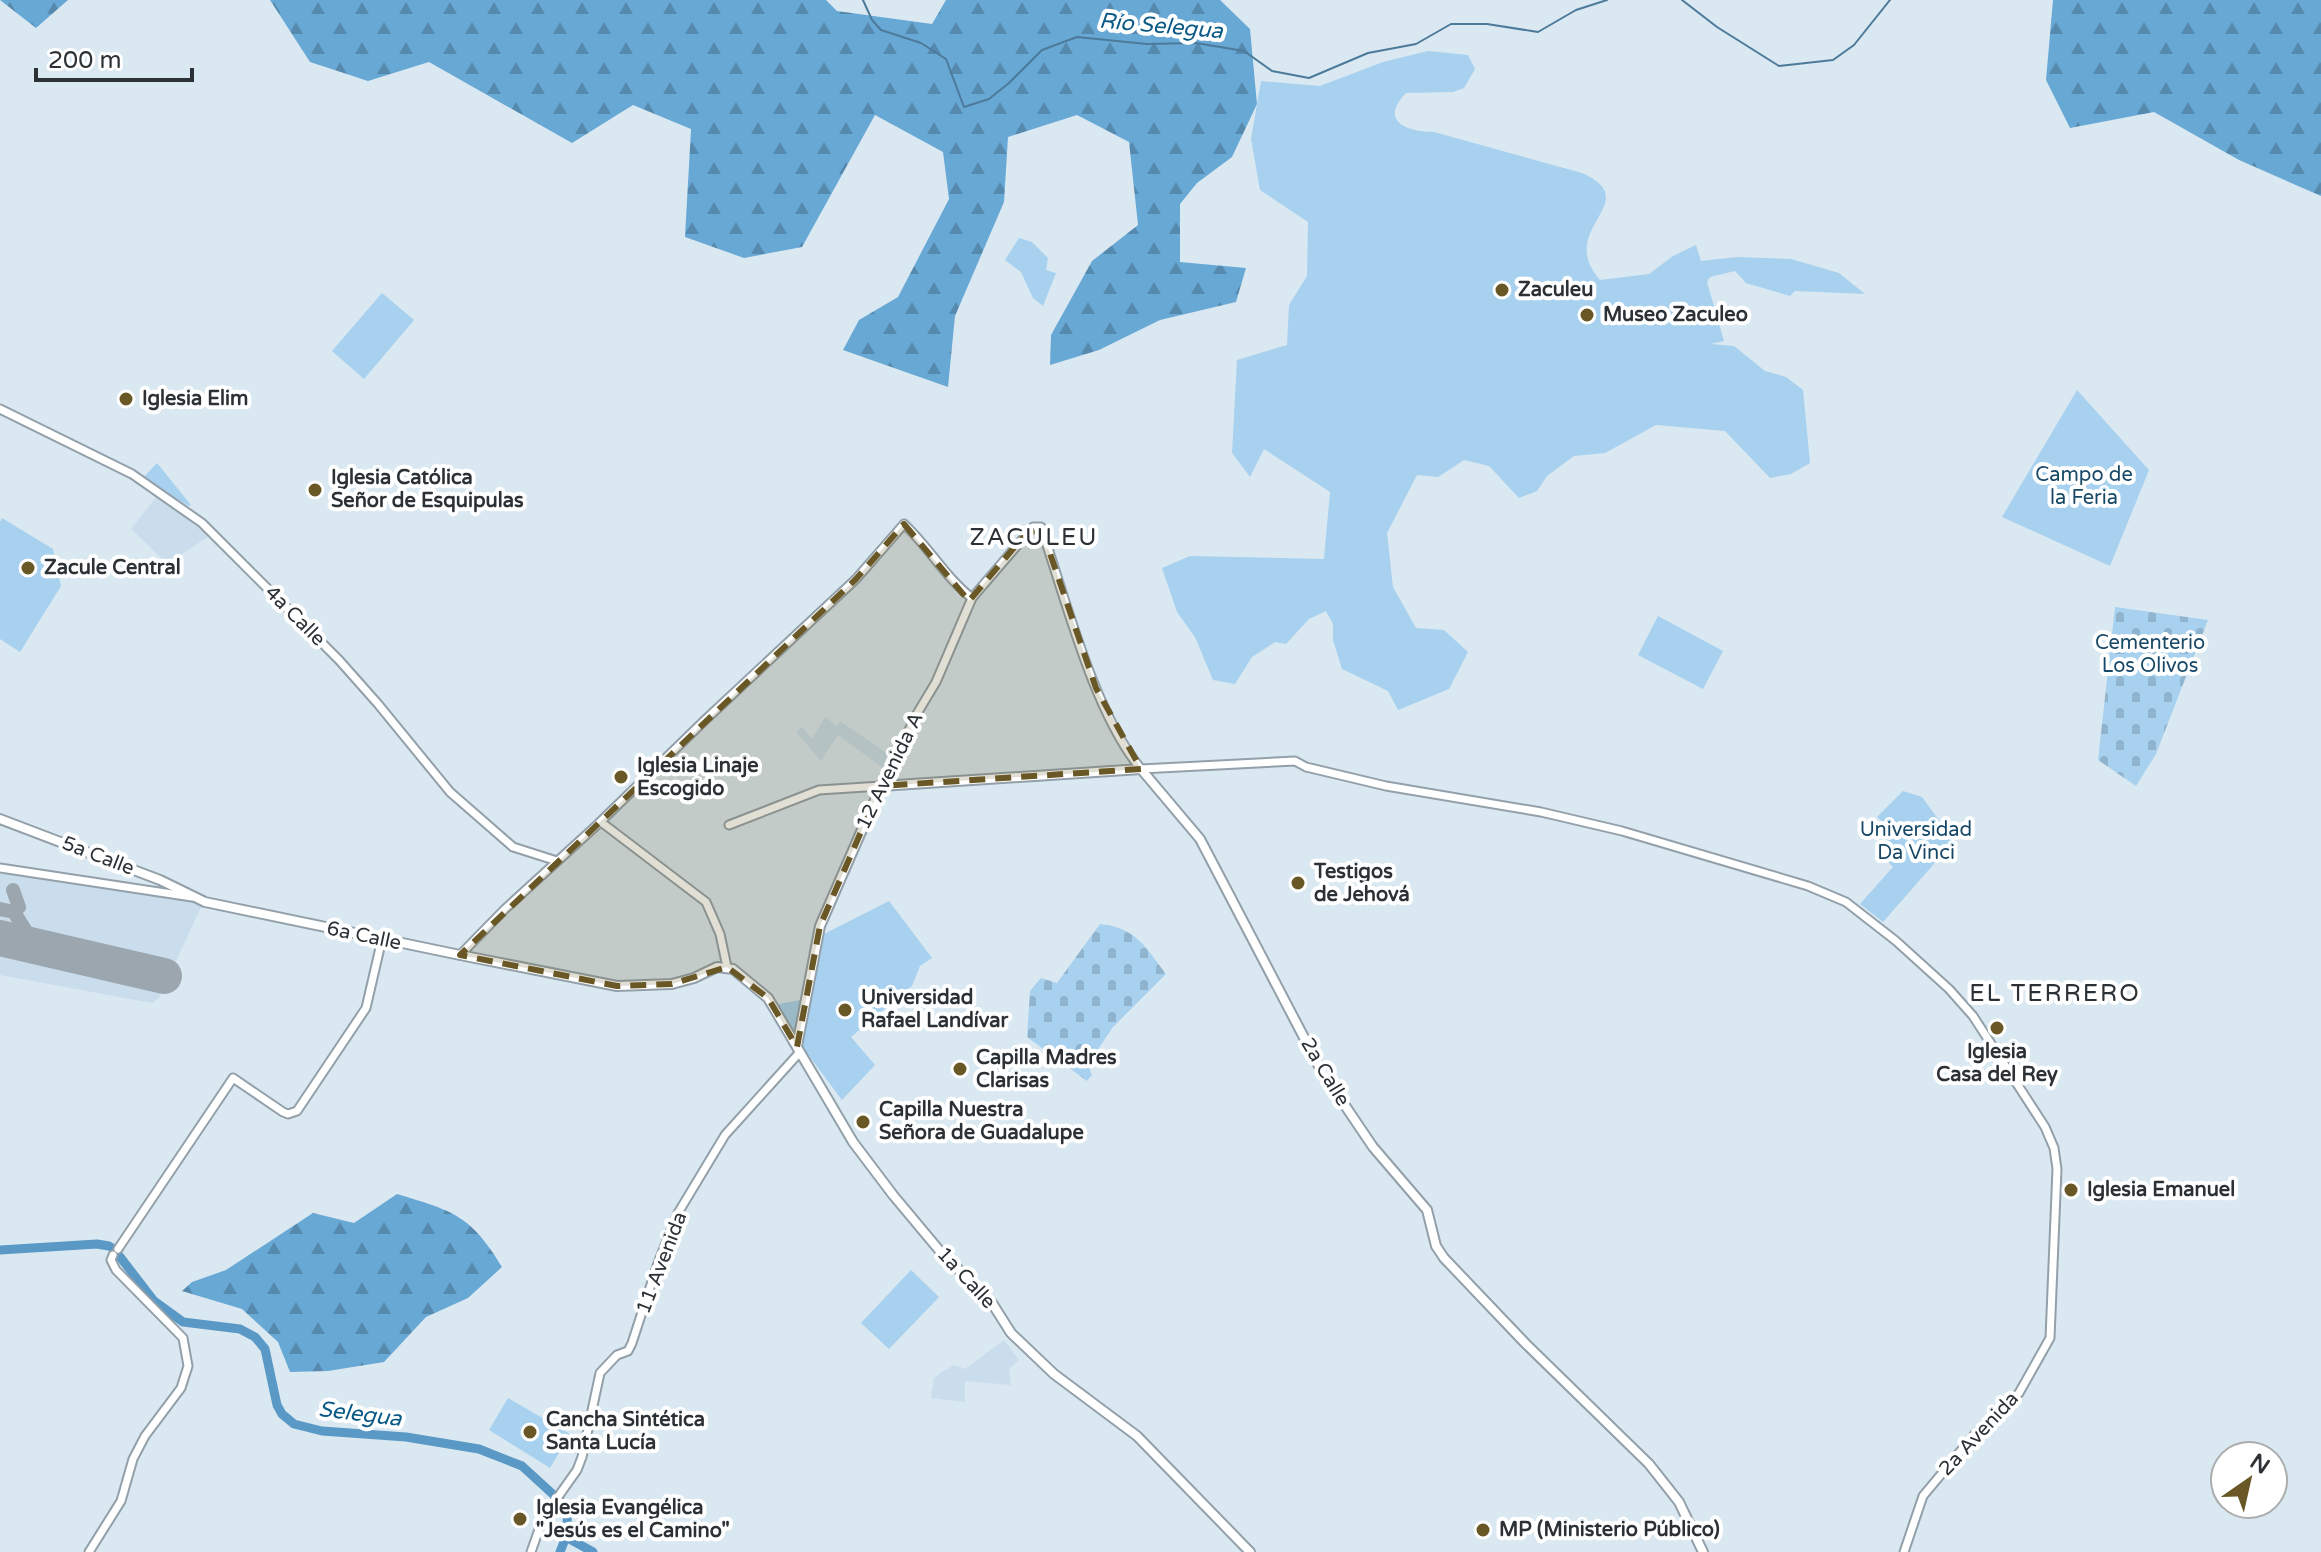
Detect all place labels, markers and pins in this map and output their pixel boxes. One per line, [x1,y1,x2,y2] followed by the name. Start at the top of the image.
[1518,278,1593,302] place label: Zaculeu
[1493,281,1511,299] marker: Zaculeu
[1603,303,1748,327] place label: Museo Zaculeo
[1578,306,1596,324] marker: Museo Zaculeo
[142,387,248,411] place label: Iglesia Elim
[117,390,135,408] marker: Iglesia Elim
[331,466,524,513] place label: Iglesia Católica Señor de Esquipulas
[306,481,324,499] marker: Iglesia Católica Señor de Esquipulas
[44,556,181,580] place label: Zacule Central
[19,559,37,577] marker: Zacule Central
[637,754,759,801] place label: Iglesia Linaje Escogido
[612,768,630,786] marker: Iglesia Linaje Escogido
[1313,860,1410,907] place label: Testigos de Jehová
[1289,874,1307,892] marker: Testigos de Jehová
[861,986,1009,1033] place label: Universidad Rafael Landívar
[836,1001,854,1019] marker: Universidad Rafael Landívar
[1988,1019,2006,1037] marker: Iglesia Casa del Rey
[1936,1040,2058,1087] place label: Iglesia Casa del Rey
[976,1046,1117,1093] place label: Capilla Madres Clarisas
[951,1060,969,1078] marker: Capilla Madres Clarisas
[879,1098,1084,1145] place label: Capilla Nuestra Señora de Guadalupe
[854,1113,872,1131] marker: Capilla Nuestra Señora de Guadalupe
[2087,1178,2235,1202] place label: Iglesia Emanuel
[2062,1181,2080,1199] marker: Iglesia Emanuel
[546,1408,705,1455] place label: Cancha Sintética Santa Lucía
[521,1423,539,1441] marker: Cancha Sintética Santa Lucía
[536,1496,730,1543] place label: Iglesia Evangélica "Jesús es el Camino"
[511,1510,529,1528] marker: Iglesia Evangélica "Jesús es el Camino"
[1499,1518,1720,1542] place label: MP (Ministerio Público)
[1474,1521,1492,1539] marker: MP (Ministerio Público)

